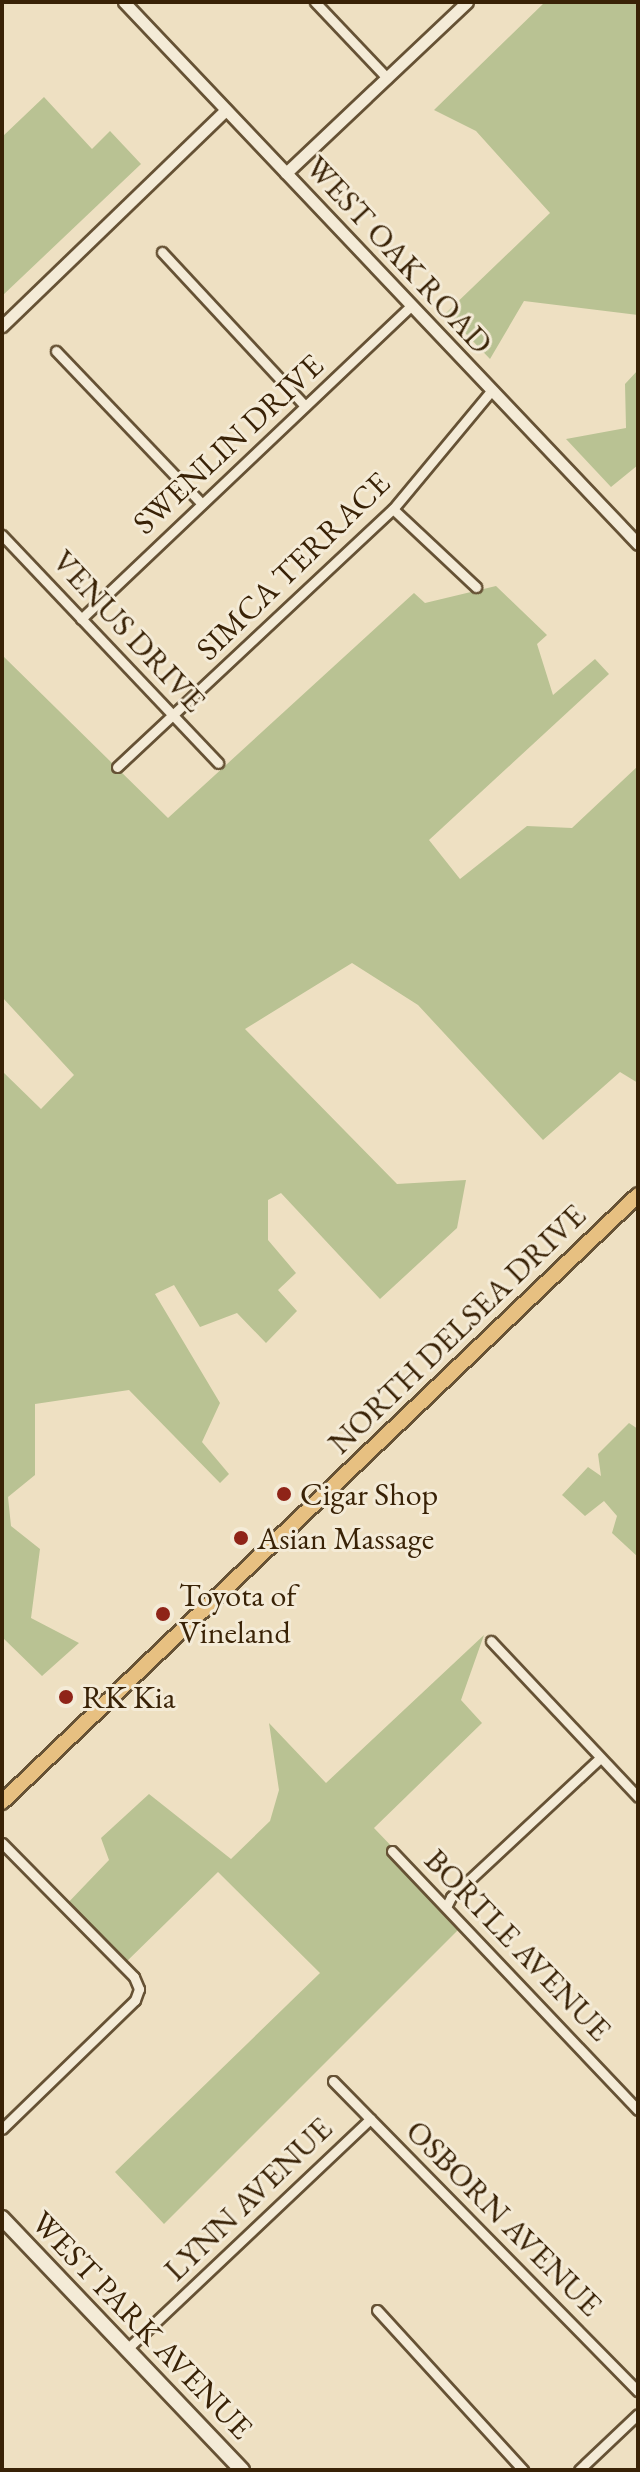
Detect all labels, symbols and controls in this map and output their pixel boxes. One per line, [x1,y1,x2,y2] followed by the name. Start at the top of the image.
[298,148,500,362] street label: WEST OAK ROAD
[125,346,331,542] street label: SWENLIN DRIVE
[188,464,398,668] street label: SIMCA TERRACE
[44,542,214,720] street label: VENUS DRIVE
[320,1196,594,1462] street label: NORTH DELSEA DRIVE
[300,1475,438,1513] place label: Cigar Shop
[275,1485,293,1503] marker: Cigar Shop
[257,1519,434,1557] place label: Asian Massage
[232,1529,250,1547] marker: Asian Massage
[179,1577,296,1652] place label: Toyota of Vineland
[154,1605,172,1623] marker: Toyota of Vineland
[82,1678,175,1716] place label: RK Kia
[57,1688,75,1706] marker: RK Kia
[417,1841,619,2049] street label: BORTLE AVENUE
[156,2109,340,2289] street label: LYNN AVENUE
[398,2112,610,2324] street label: OSBORN AVENUE
[23,2203,261,2447] street label: WEST PARK AVENUE

